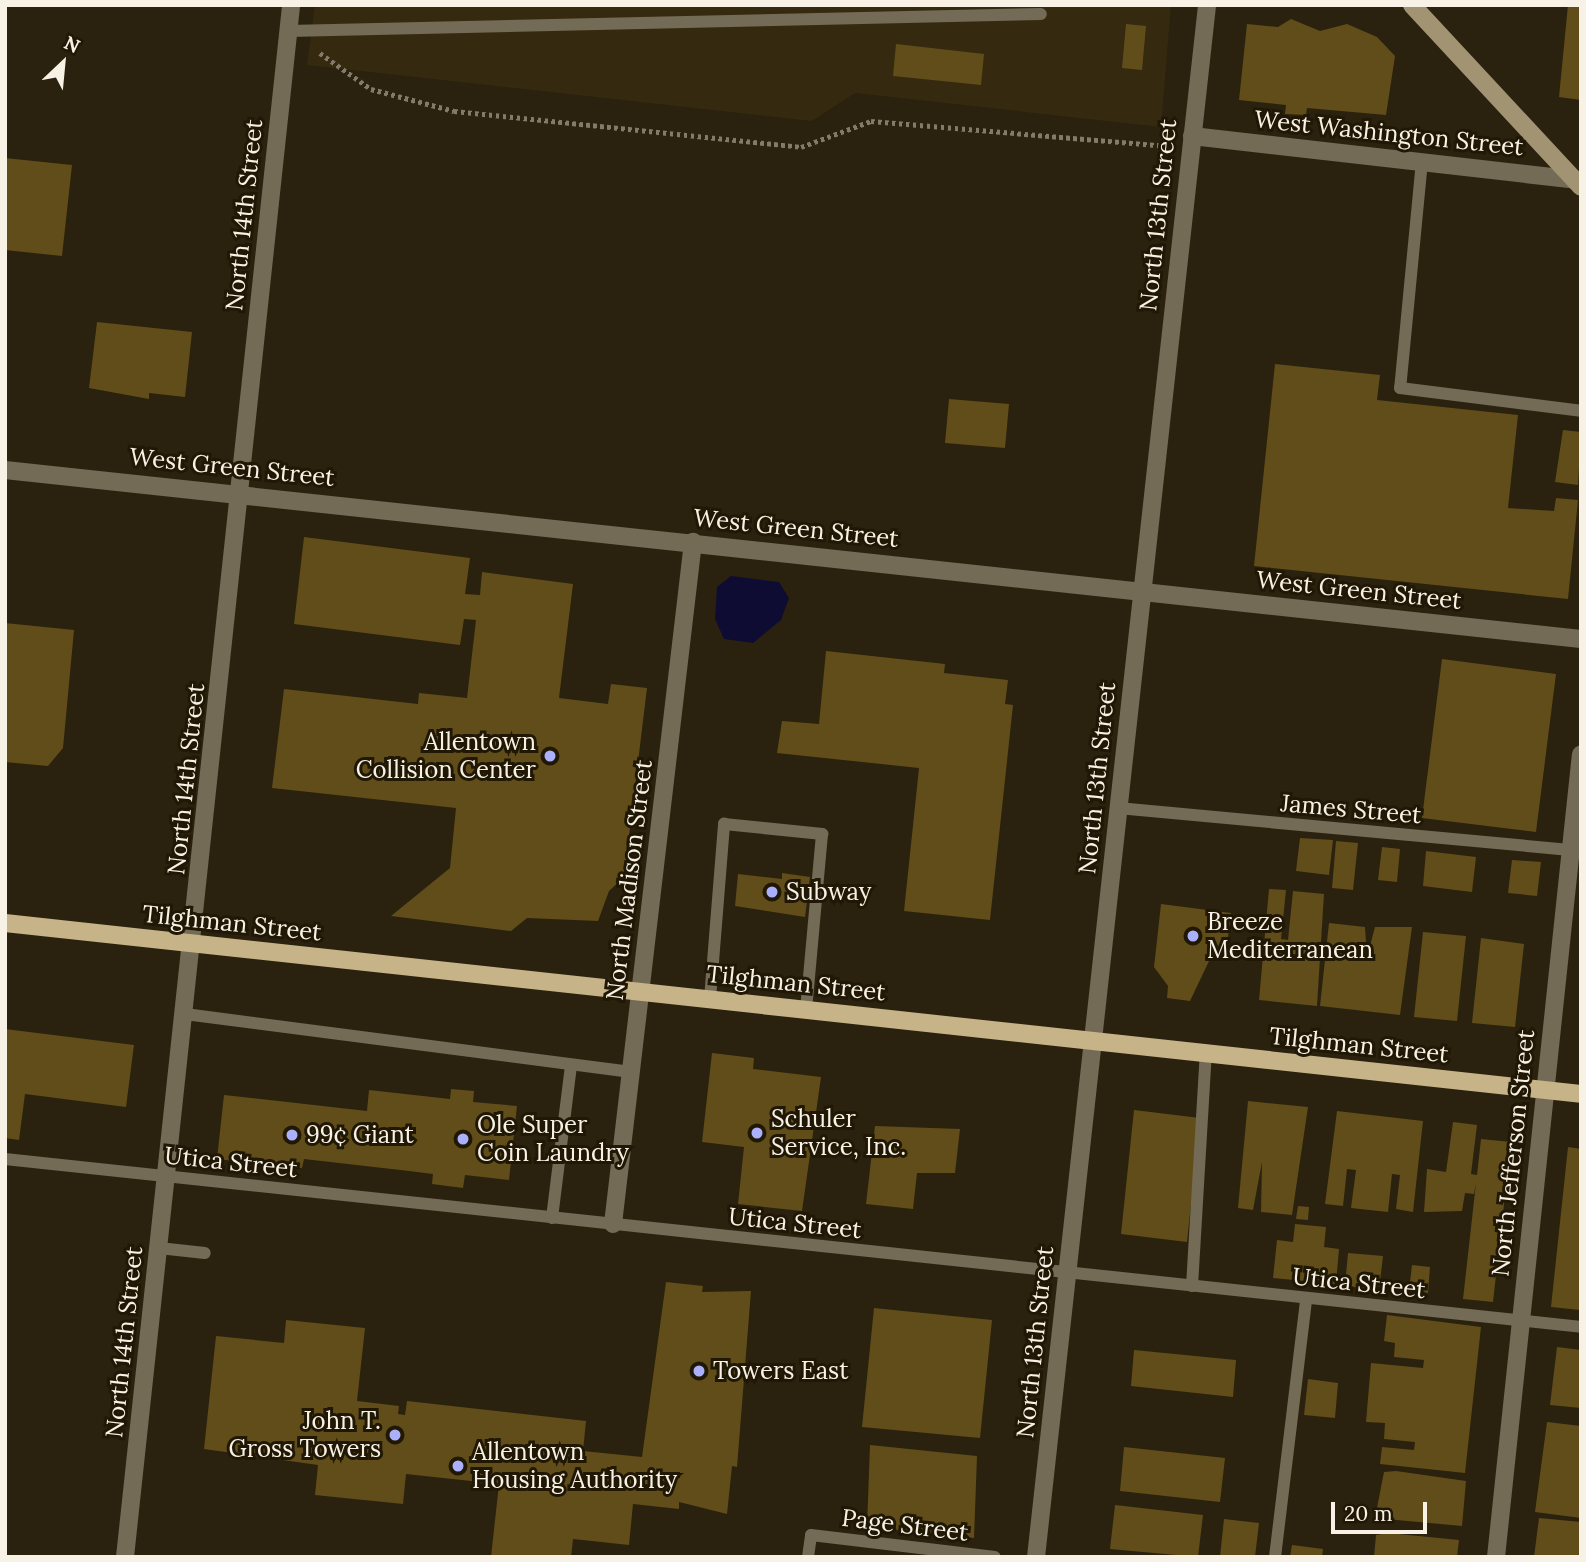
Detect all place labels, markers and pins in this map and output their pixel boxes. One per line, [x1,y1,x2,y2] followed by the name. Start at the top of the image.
[356,728,536,784] place label: Allentown Collision Center
[542,748,558,764] marker: Allentown Collision Center
[786,878,871,906] place label: Subway
[764,884,780,900] marker: Subway
[1207,908,1373,964] place label: Breeze Mediterranean
[1185,928,1201,944] marker: Breeze Mediterranean
[771,1105,906,1161] place label: Schuler Service, Inc.
[477,1111,629,1167] place label: Ole Super Coin Laundry
[306,1121,414,1149] place label: 99¢ Giant
[749,1125,765,1141] marker: Schuler Service, Inc.
[284,1127,300,1143] marker: 99¢ Giant
[455,1131,471,1147] marker: Ole Super Coin Laundry
[713,1357,848,1385] place label: Towers East
[691,1363,707,1379] marker: Towers East
[229,1407,381,1463] place label: John T. Gross Towers
[387,1427,403,1443] marker: John T. Gross Towers
[472,1438,677,1494] place label: Allentown Housing Authority
[450,1458,466,1474] marker: Allentown Housing Authority

